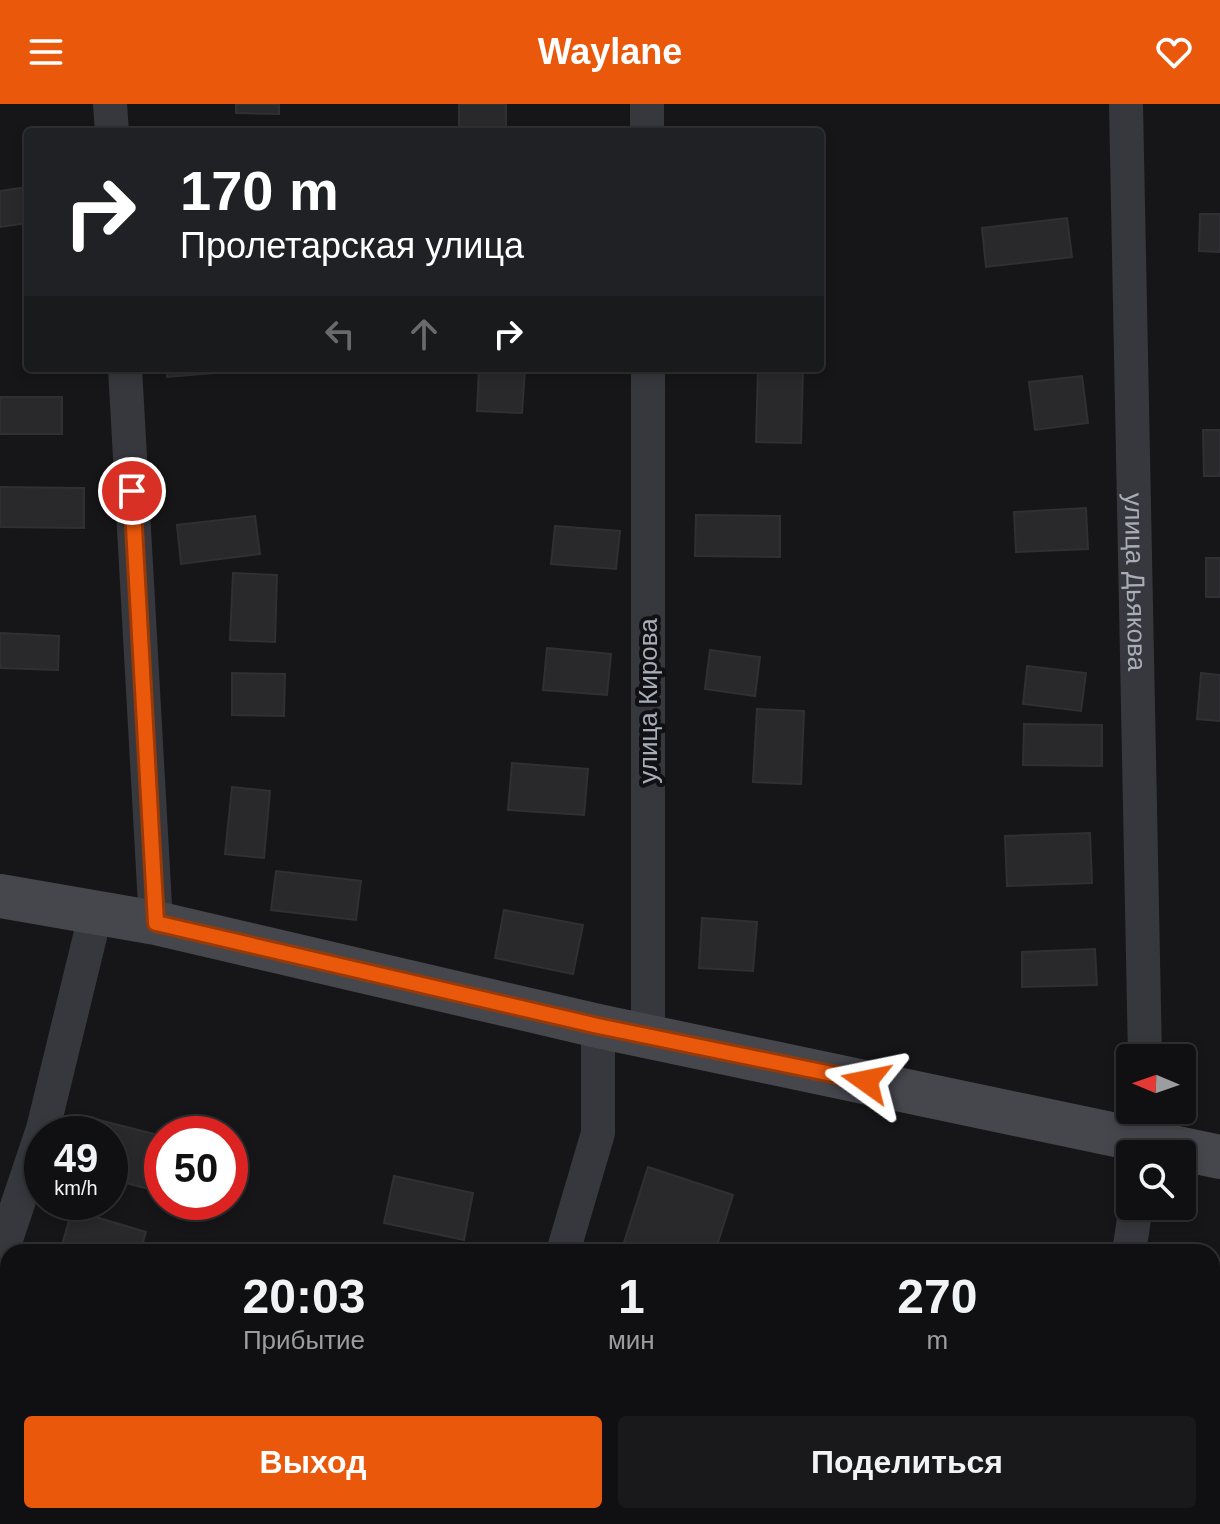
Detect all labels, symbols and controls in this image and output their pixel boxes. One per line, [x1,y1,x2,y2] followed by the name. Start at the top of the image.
[24,30,68,74] icon: menu
[1152,30,1196,74] icon: heart
[538,31,682,72] text: Waylane
[180,159,339,222] text: 170 m
[48,160,152,264] icon: right
[180,225,524,266] text: Пролетарская улица
[318,312,362,356] icon: left
[402,312,446,356] icon: ahead
[486,312,530,356] icon: right
[98,457,166,525] pin
[110,469,154,513] icon: arrive
[1119,493,1152,672] street label: улица Дьякова
[633,618,663,784] street label: улица Кирова
[824,1039,908,1123] position arrow
[1116,1044,1196,1124] north arrow
[1116,1044,1196,1220] map controls
[144,1116,248,1220] speed limit sign: 50
[54,1136,98,1180] text: 49
[1116,1140,1196,1220] button: search
[54,1177,98,1199] text: km/h
[243,1270,365,1323] text: 20:03
[618,1270,645,1323] text: 1
[897,1270,977,1323] text: 270
[243,1325,365,1355] text: Прибытие
[608,1325,655,1355] text: мин
[927,1325,948,1355] text: m
[24,1416,602,1508] button: Выход
[618,1416,1196,1508] button: Поделиться

